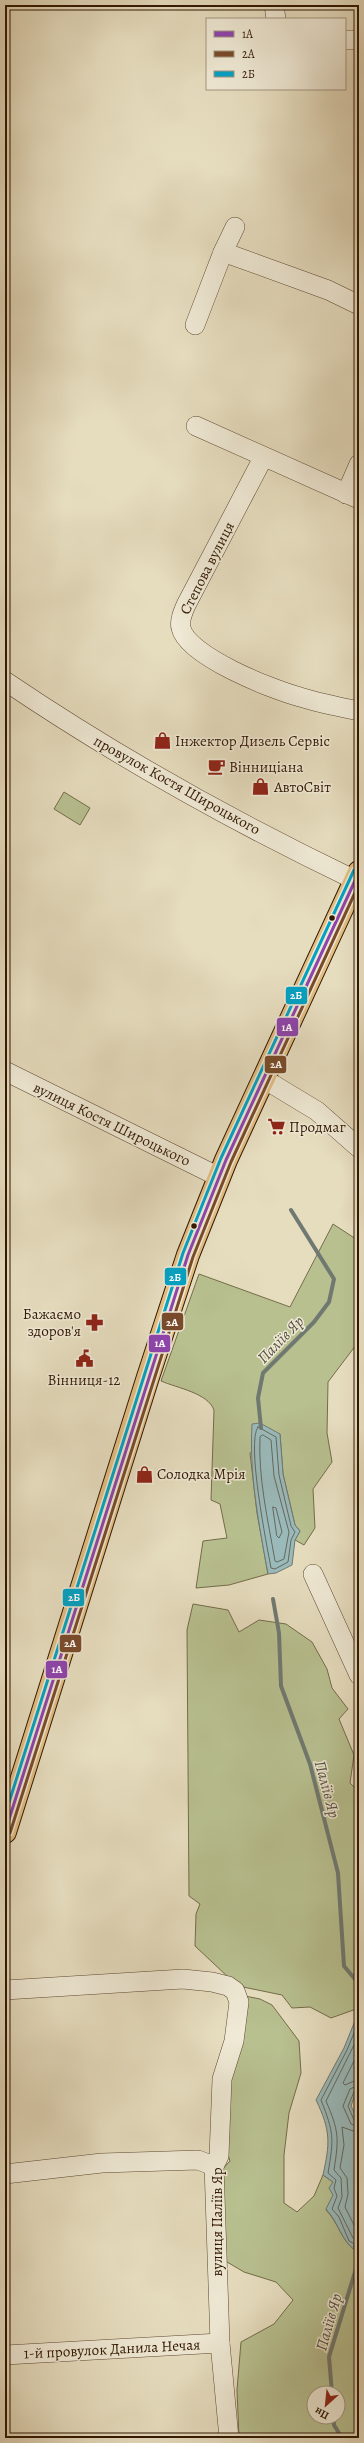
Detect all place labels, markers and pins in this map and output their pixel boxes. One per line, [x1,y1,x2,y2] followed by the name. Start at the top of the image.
[152,731,172,751] shop icon: Інжектор Дизель Сервіс
[175,731,330,751] place label: Інжектор Дизель Сервіс
[206,757,226,777] cafe icon: Вінниціана
[229,757,304,777] place label: Вінниціана
[251,777,271,797] shop icon: АвтоСвіт
[273,777,331,797] place label: АвтоСвіт
[327,913,337,923] unlabelled marker
[266,1117,286,1137] supermarket icon: Продмаг
[289,1117,346,1137] place label: Продмаг
[189,1221,199,1231] unlabelled marker
[23,1304,81,1341] place label: Бажаємо здоров'я
[84,1313,104,1333] pharmacy icon: Бажаємо здоров'я
[74,1349,94,1369] public building icon: Вінниця-12
[48,1370,120,1390] place label: Вінниця-12
[134,1464,154,1484] shop icon: Солодка Мрія
[157,1464,246,1484] place label: Солодка Мрія

